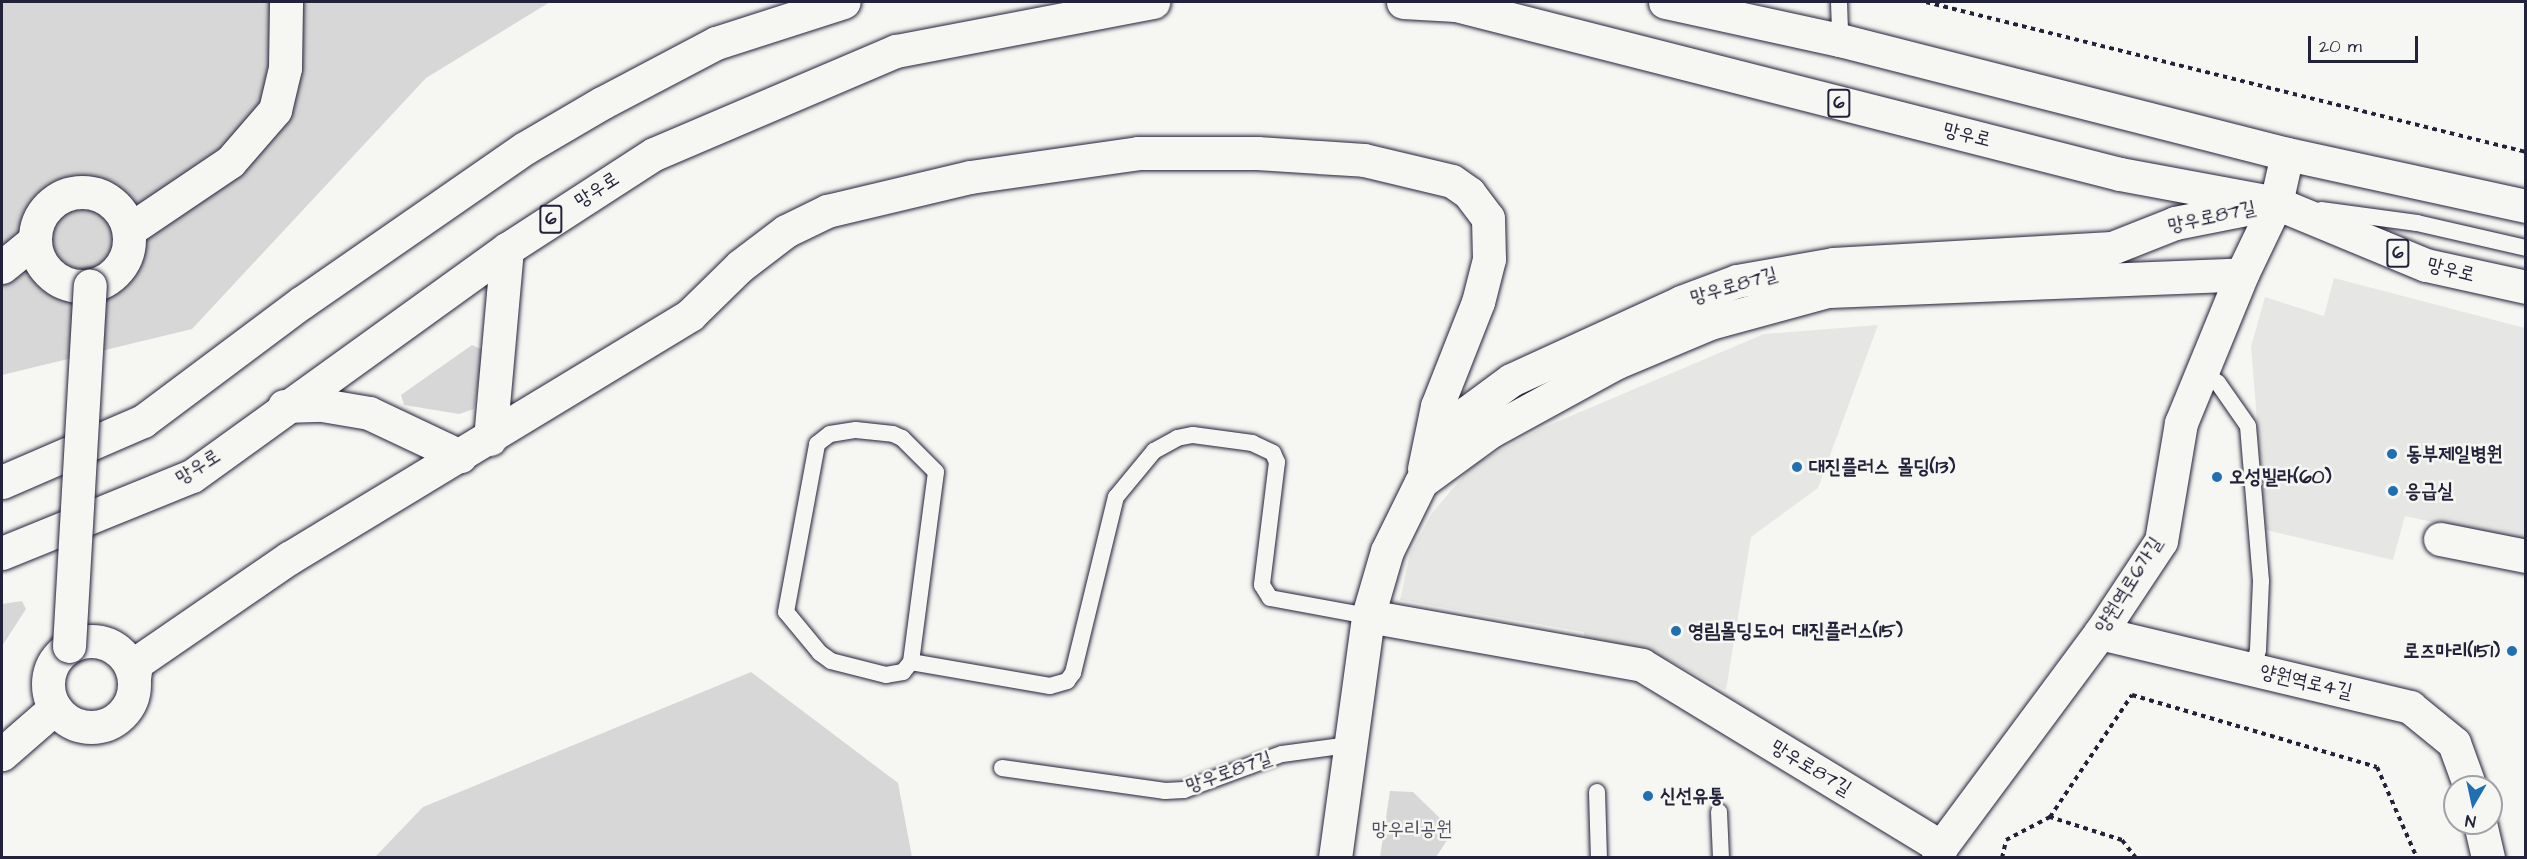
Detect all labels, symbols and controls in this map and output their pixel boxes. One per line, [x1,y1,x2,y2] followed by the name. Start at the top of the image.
[2311,24,2420,62] scale bar
[2319,34,2362,59] text: 20 m
[1827,88,1851,118] road number: 6
[1941,118,1993,152] street label: 망우로
[570,167,624,213] street label: 망우로
[2166,196,2258,238] street label: 망우로87길
[539,204,563,234] road number: 6
[2386,238,2410,268] road number: 6
[2425,253,2477,287] street label: 망우로
[1688,262,1780,310] street label: 망우로87길
[2406,442,2503,466] place label: 동부제일병원
[171,444,225,490] street label: 망우로
[2383,445,2401,463] marker: 동부제일병원
[1809,455,1955,479] place label: 대진플러스 몰딩(13)
[1790,460,1804,474] marker: 대진플러스 몰딩(13)
[2229,465,2332,489] place label: 오성빌라(60)
[2210,470,2224,484] marker: 오성빌라(60)
[2405,479,2453,503] place label: 응급실
[2386,484,2400,498] marker: 응급실
[2090,532,2168,638] street label: 양원역로6가길
[1688,619,1903,643] place label: 영림몰딩도어 대진플러스(15)
[1669,624,1683,638] marker: 영림몰딩도어 대진플러스(15)
[2403,639,2500,663] place label: 로즈마리(151)
[2505,644,2519,658] marker: 로즈마리(151)
[2257,660,2355,704] street label: 양원역로4길
[1766,735,1856,801] street label: 망우로87길
[1183,746,1275,798] street label: 망우로87길
[2443,775,2503,835] north arrow
[1660,784,1724,808] place label: 신선유통
[1641,789,1655,803] marker: 신선유통
[2464,809,2477,832] text: N
[1372,817,1452,841] park label: 망우리공원

